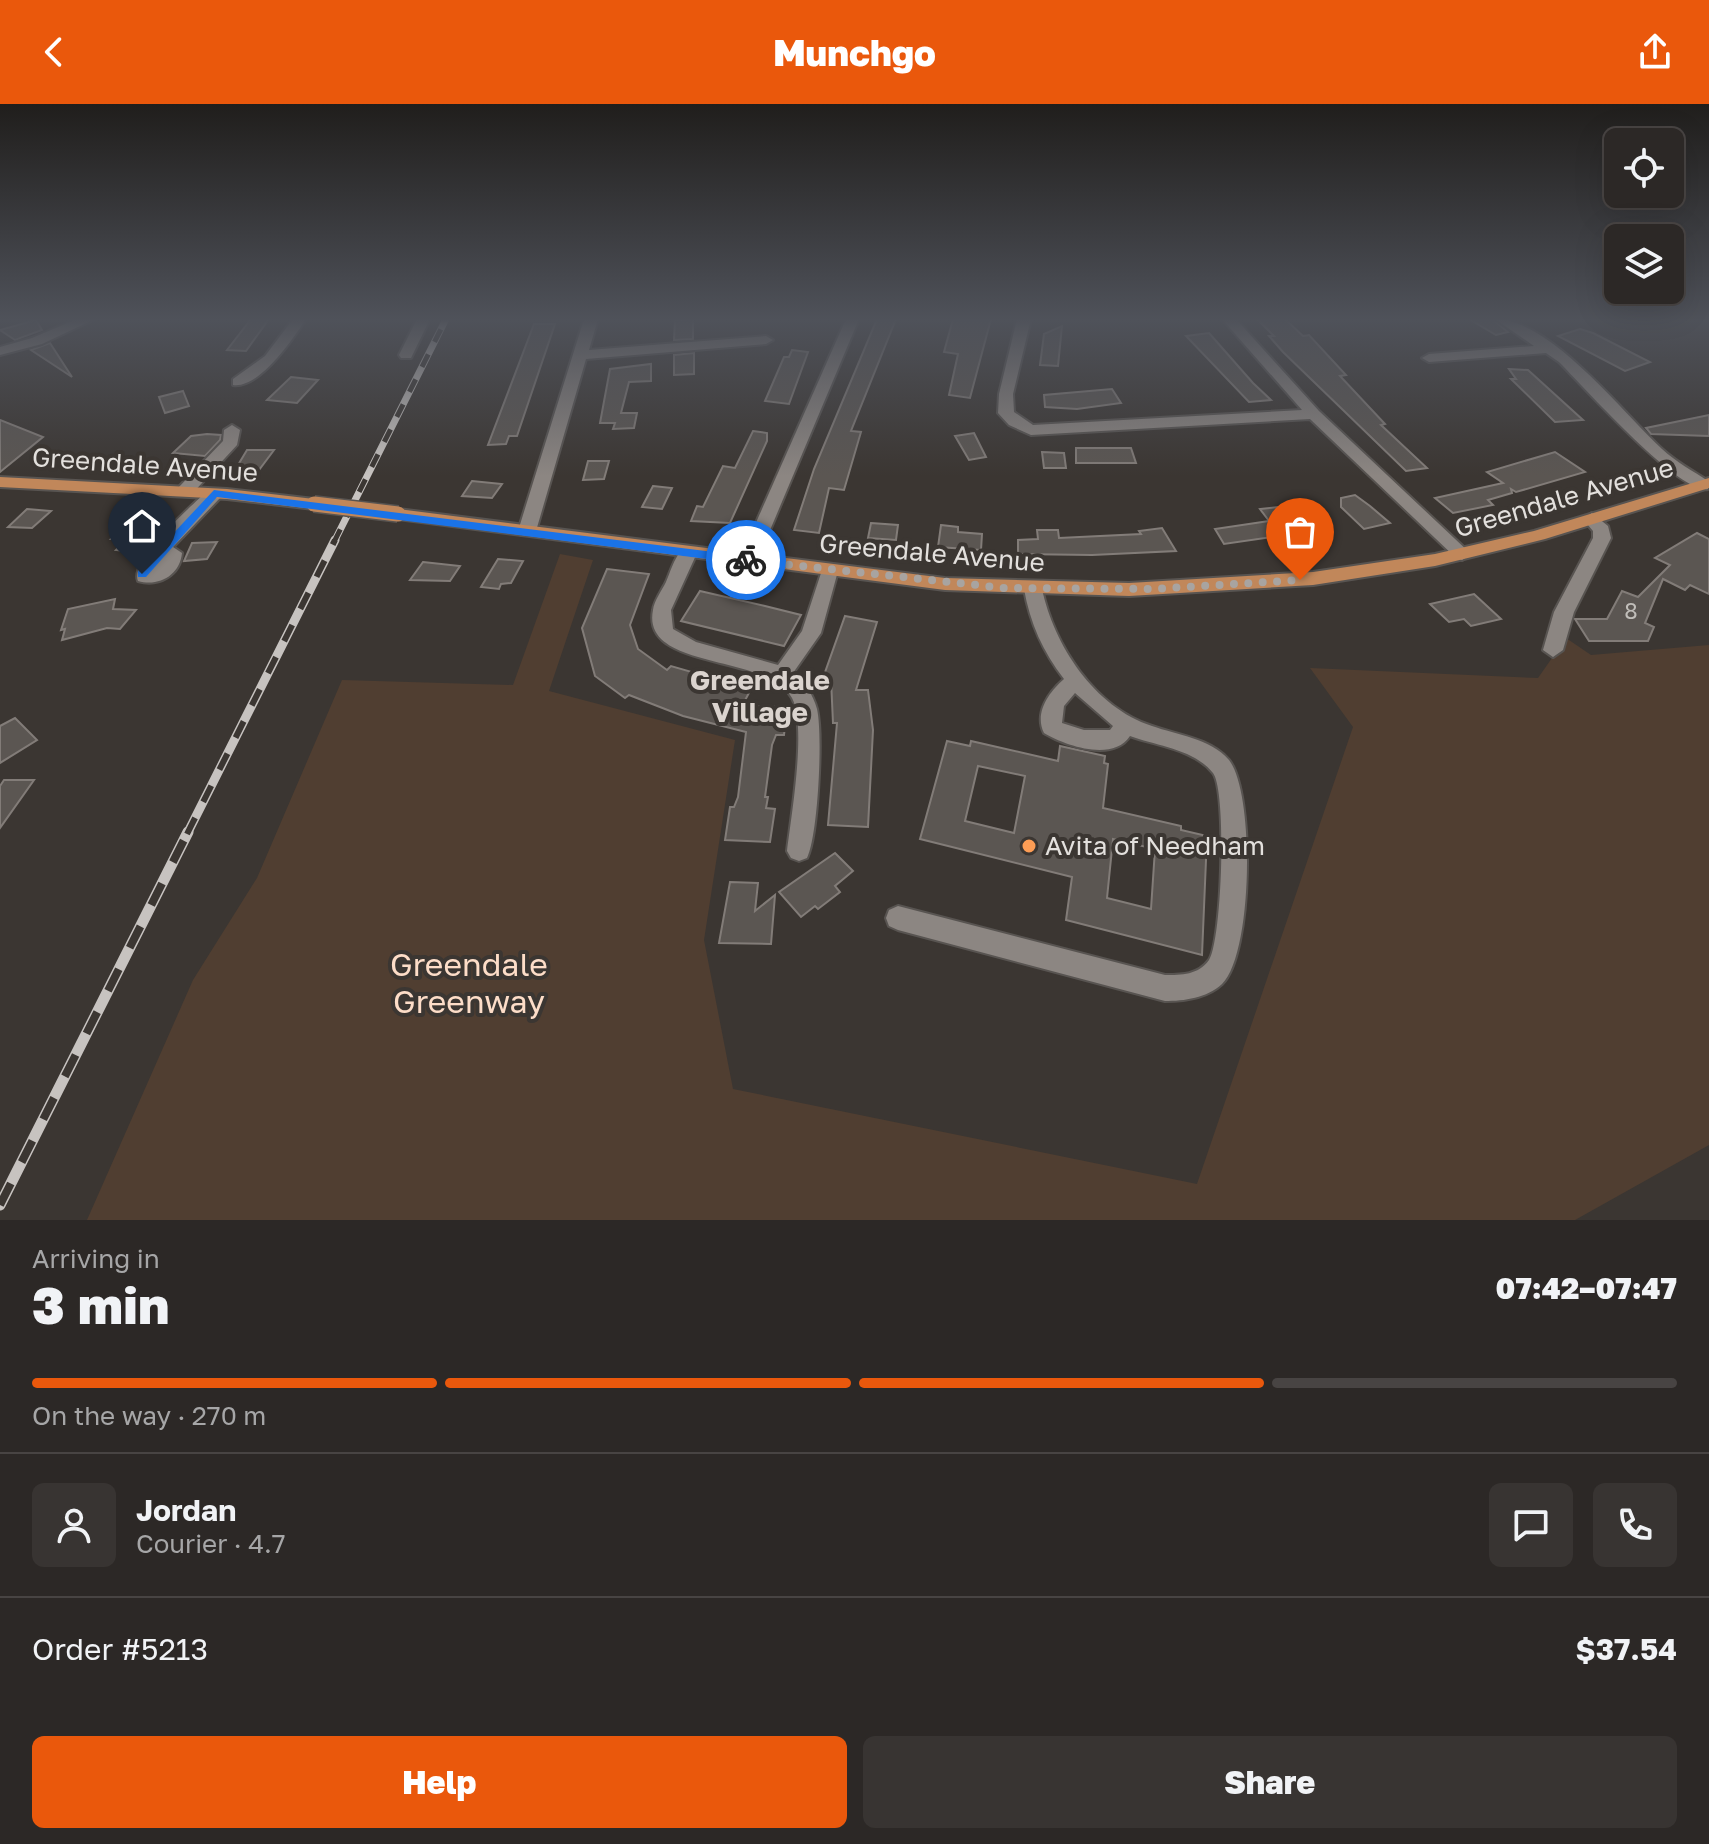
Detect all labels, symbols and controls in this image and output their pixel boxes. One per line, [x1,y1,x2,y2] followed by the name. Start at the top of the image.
[32,30,76,74] icon: back
[1633,30,1677,74] icon: share
[773,31,936,74] text: Munchgo
[1604,128,1684,304] map controls
[1604,128,1684,208] button: locate
[1604,224,1684,304] button: layers
[31,441,259,488] street label: Greendale Avenue
[1451,451,1677,544] street label: Greendale Avenue
[108,492,176,574] pin
[1266,498,1334,580] pin
[120,504,164,548] icon: home
[1278,510,1322,554] icon: bag
[706,520,786,600] courier
[818,527,1046,578] street label: Greendale Avenue
[724,538,768,582] icon: bike
[1624,597,1638,624] house number: 8
[690,663,830,728] district label: Greendale Village
[1045,830,1265,861] place label: Avita of Needham
[1020,837,1038,855] marker: Avita of Needham
[390,945,548,1020] park label: Greendale Greenway
[32,1243,160,1274] text: Arriving in
[1496,1270,1677,1306] text: 07:42–07:47
[32,1273,169,1335] text: 3 min
[32,1400,266,1431] text: On the way · 270 m
[32,1483,116,1567] button: person
[1489,1483,1573,1567] button: chat
[1593,1483,1677,1567] button: phone
[136,1492,236,1528] text: Jordan
[136,1528,286,1559] text: Courier · 4.7
[32,1631,208,1667] text: Order #5213
[1576,1631,1677,1667] text: $37.54
[32,1736,847,1828] button: Help
[863,1736,1677,1828] button: Share

